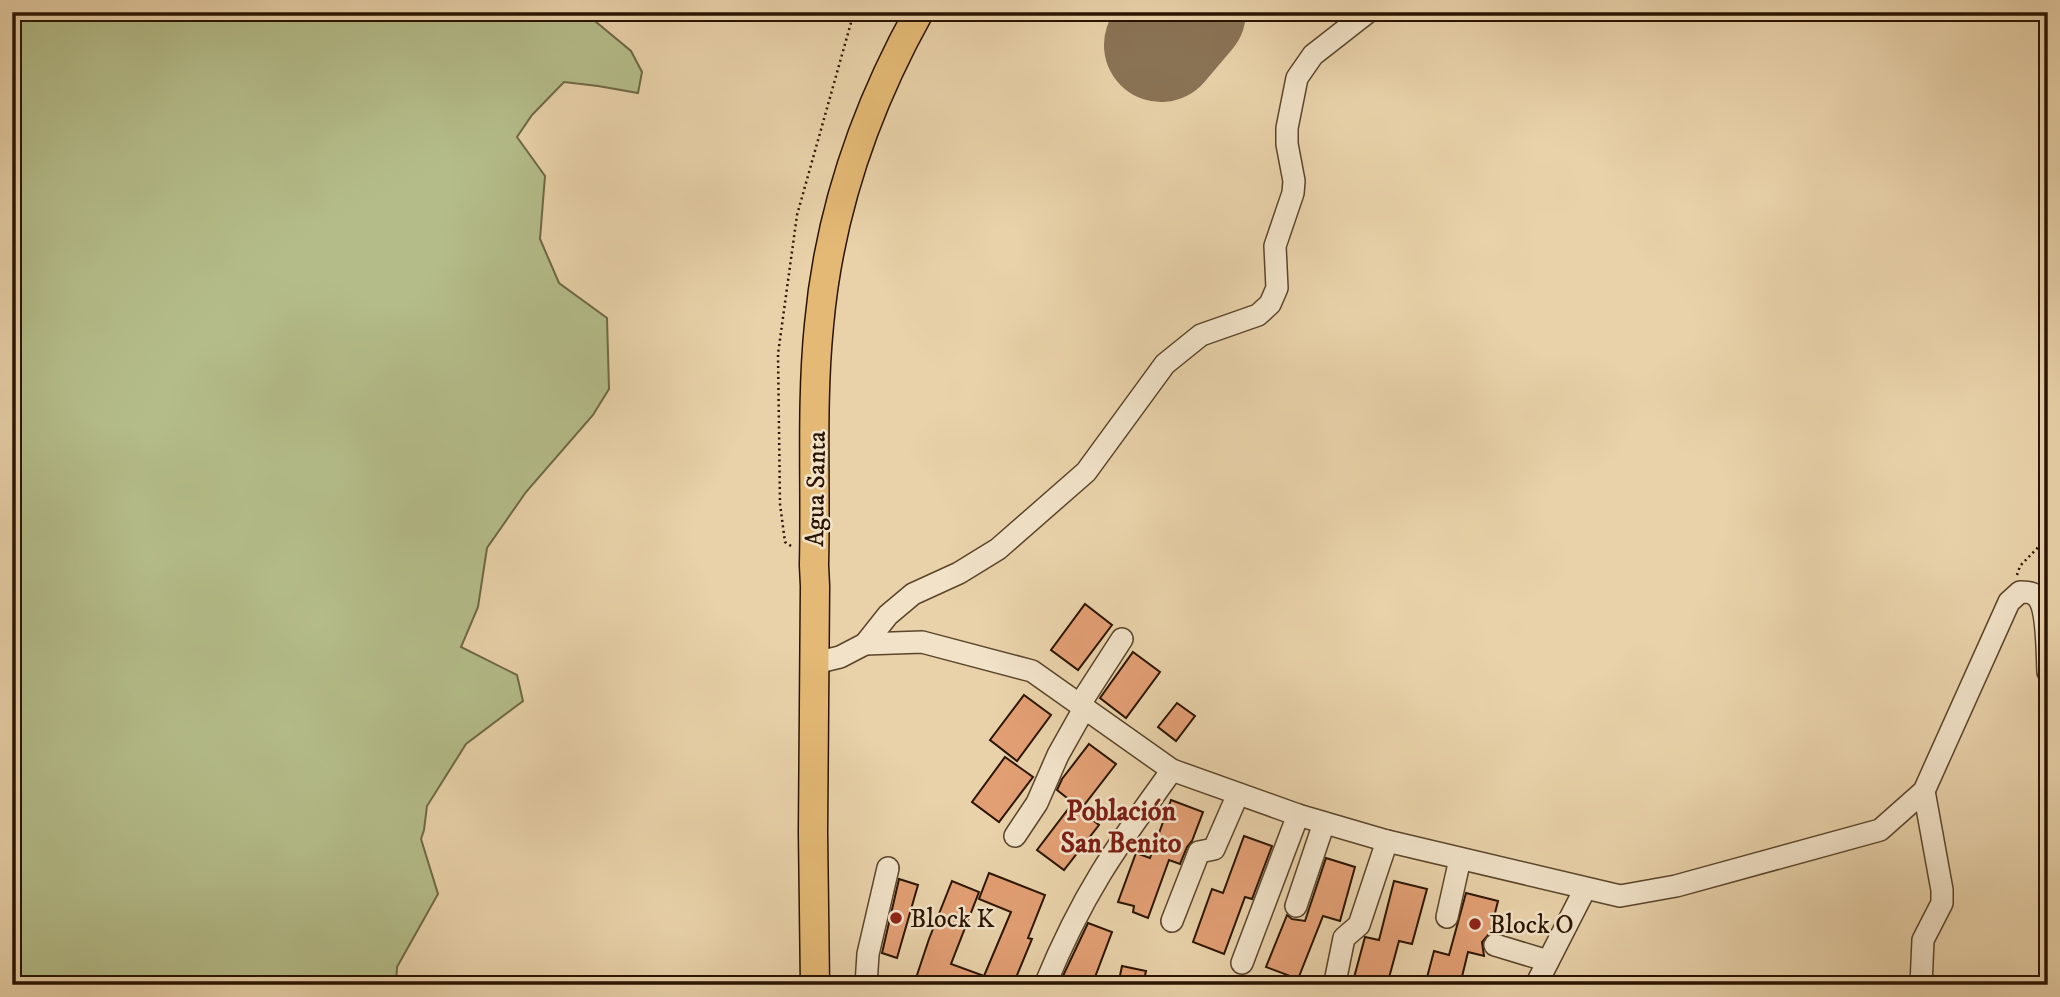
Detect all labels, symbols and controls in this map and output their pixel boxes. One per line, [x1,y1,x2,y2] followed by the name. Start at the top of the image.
[799,431,834,547] street label: Agua Santa
[1061,794,1182,861] district label: Población San Benito
[910,903,995,936] place label: Block K
[1489,909,1574,942] place label: Block O
[888,910,904,926] marker: Block K
[1467,916,1483,932] marker: Block O

